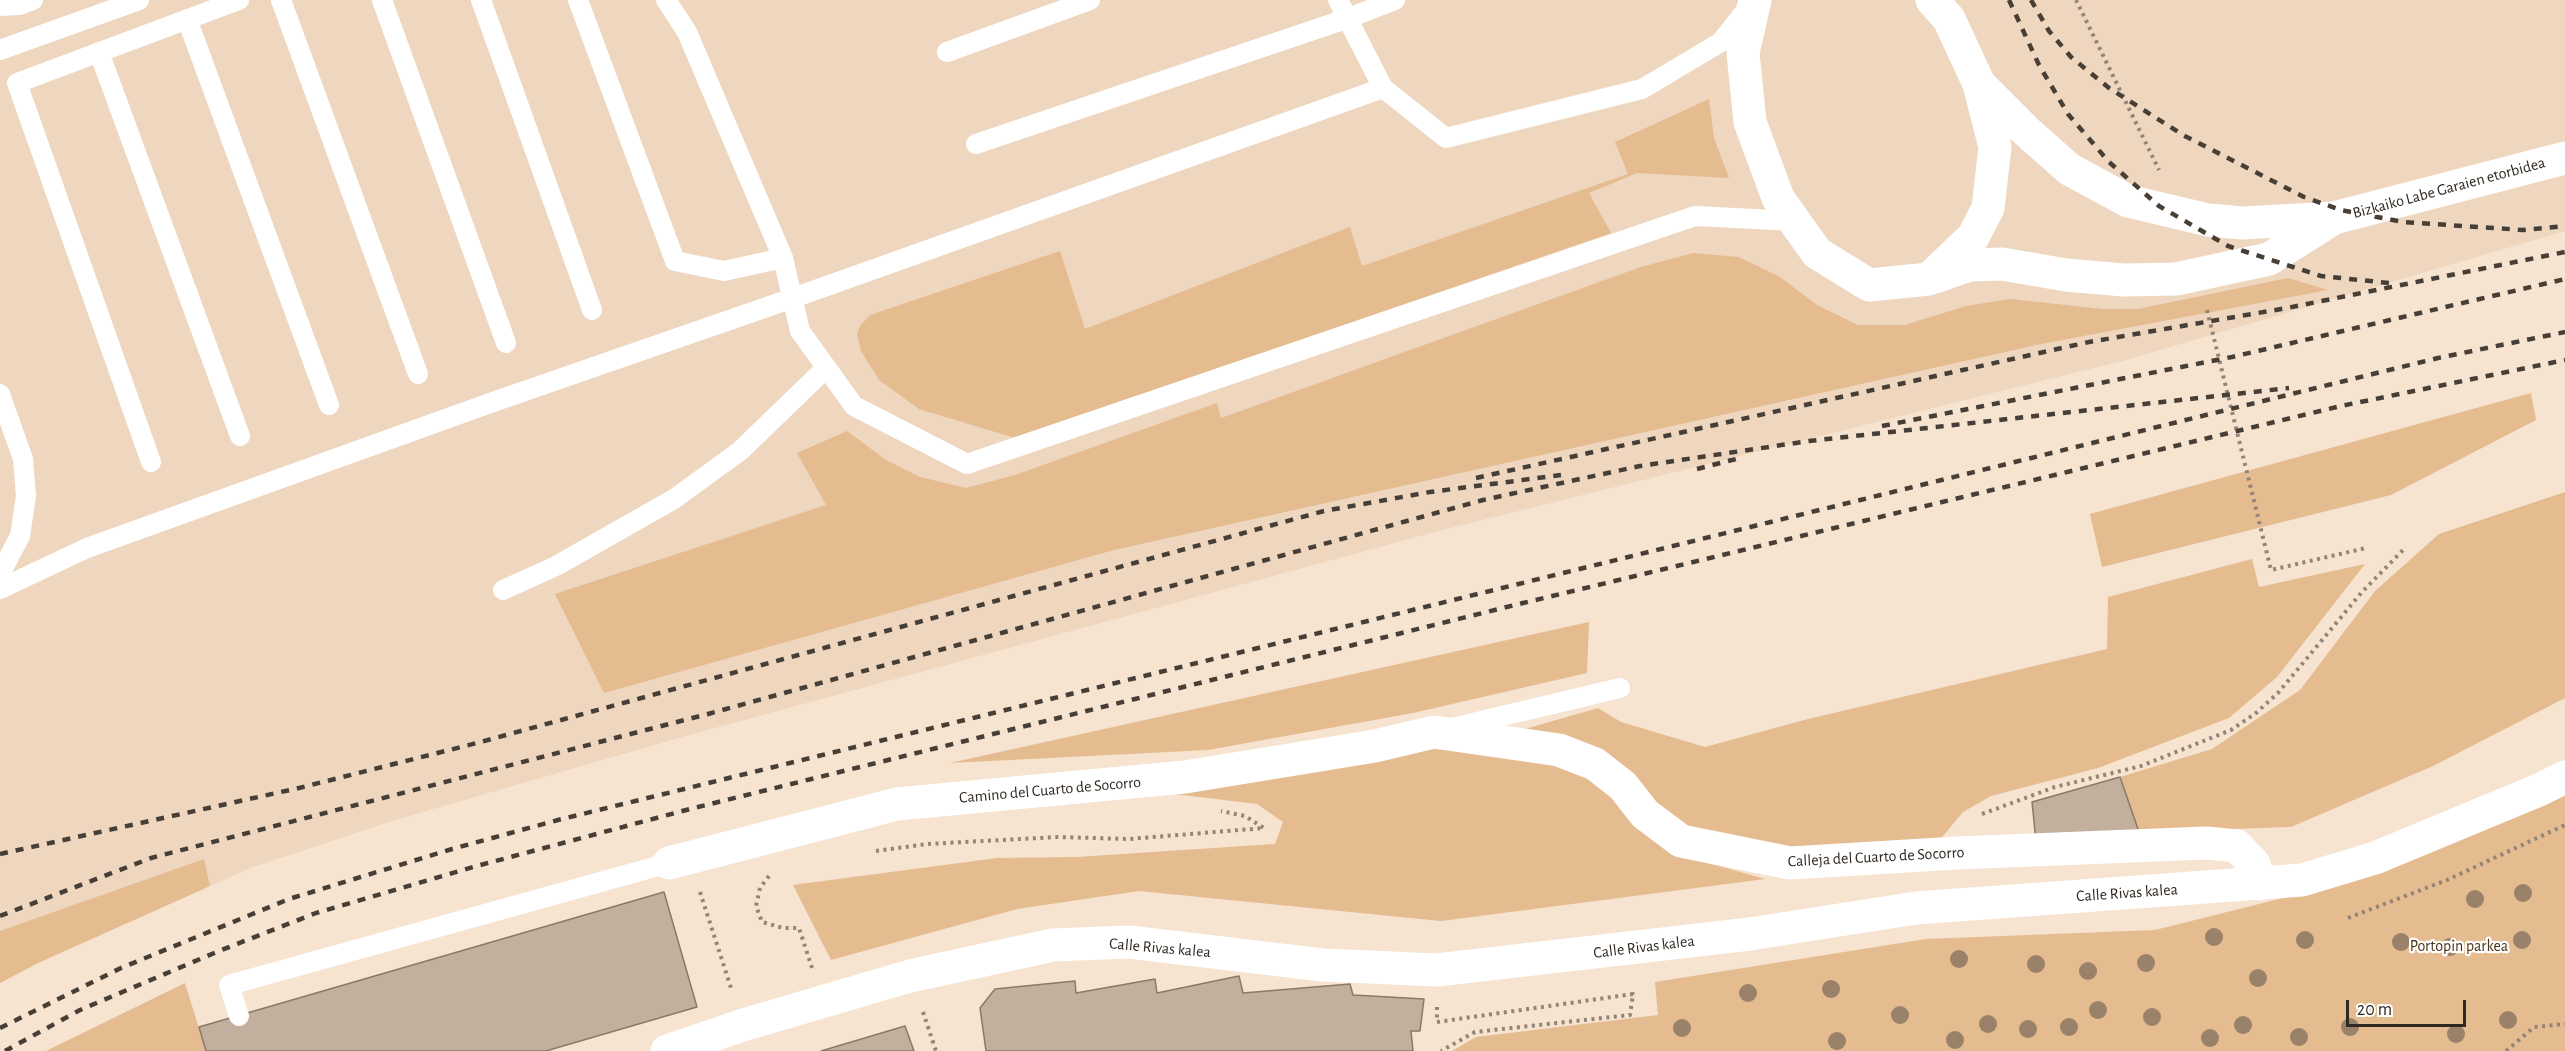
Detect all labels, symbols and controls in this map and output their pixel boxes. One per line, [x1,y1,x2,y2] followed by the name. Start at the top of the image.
[2351,153,2547,223] street label: Bizkaiko Labe Garaien etorbidea
[958,772,1142,808] street label: Camino del Cuarto de Socorro
[1787,843,1965,871] street label: Calleja del Cuarto de Socorro
[2075,880,2179,906] street label: Calle Rivas kalea
[1592,931,1696,963] street label: Calle Rivas kalea
[1108,934,1212,962] street label: Calle Rivas kalea
[2410,936,2508,956] park label: Portopin parkea
[2349,988,2469,1026] scale bar
[2357,1001,2392,1019] text: 20 m

